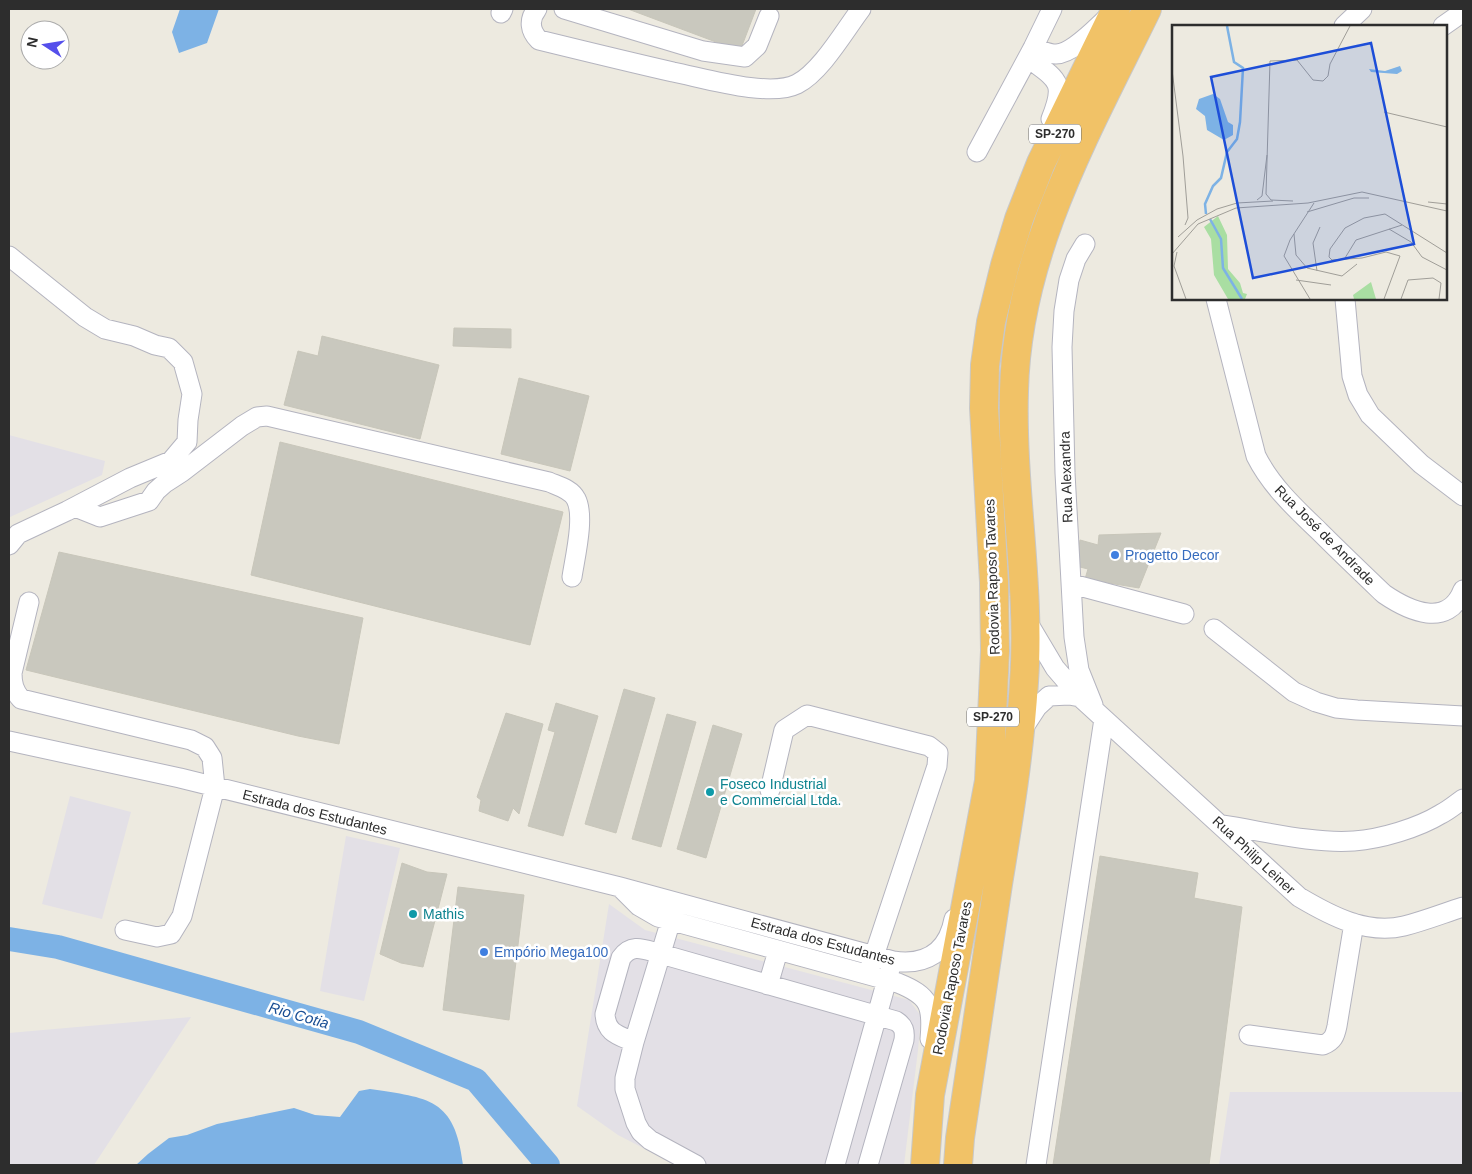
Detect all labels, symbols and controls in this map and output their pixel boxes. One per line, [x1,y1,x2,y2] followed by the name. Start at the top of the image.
[20,20,70,70] north arrow
[1172,25,1447,300] inset map
[23,36,41,49] text: N
[1029,125,1081,144] road number: SP-270
[1056,431,1076,523] street label: Rua Alexandra
[1272,482,1378,588] street label: Rua José de Andrade
[981,499,1003,655] street label: Rodovia Raposo Tavares
[1125,547,1219,563] place label: Progetto Decor
[1109,549,1121,561] marker: Progetto Decor
[967,708,1019,726] road number: SP-270
[720,776,841,808] place label: Foseco Industrial e Commercial Ltda.
[241,786,389,838] street label: Estrada dos Estudantes
[704,786,716,798] marker: Foseco Industrial e Commercial Ltda.
[1210,813,1299,897] street label: Rua Philip Leiner
[929,900,975,1056] street label: Rodovia Raposo Tavares
[423,906,464,922] place label: Mathis
[407,908,419,920] marker: Mathis
[749,914,897,968] street label: Estrada dos Estudantes
[494,944,609,960] place label: Empório Mega100
[478,946,490,958] marker: Empório Mega100
[267,998,331,1032] water label: Rio Cotia

